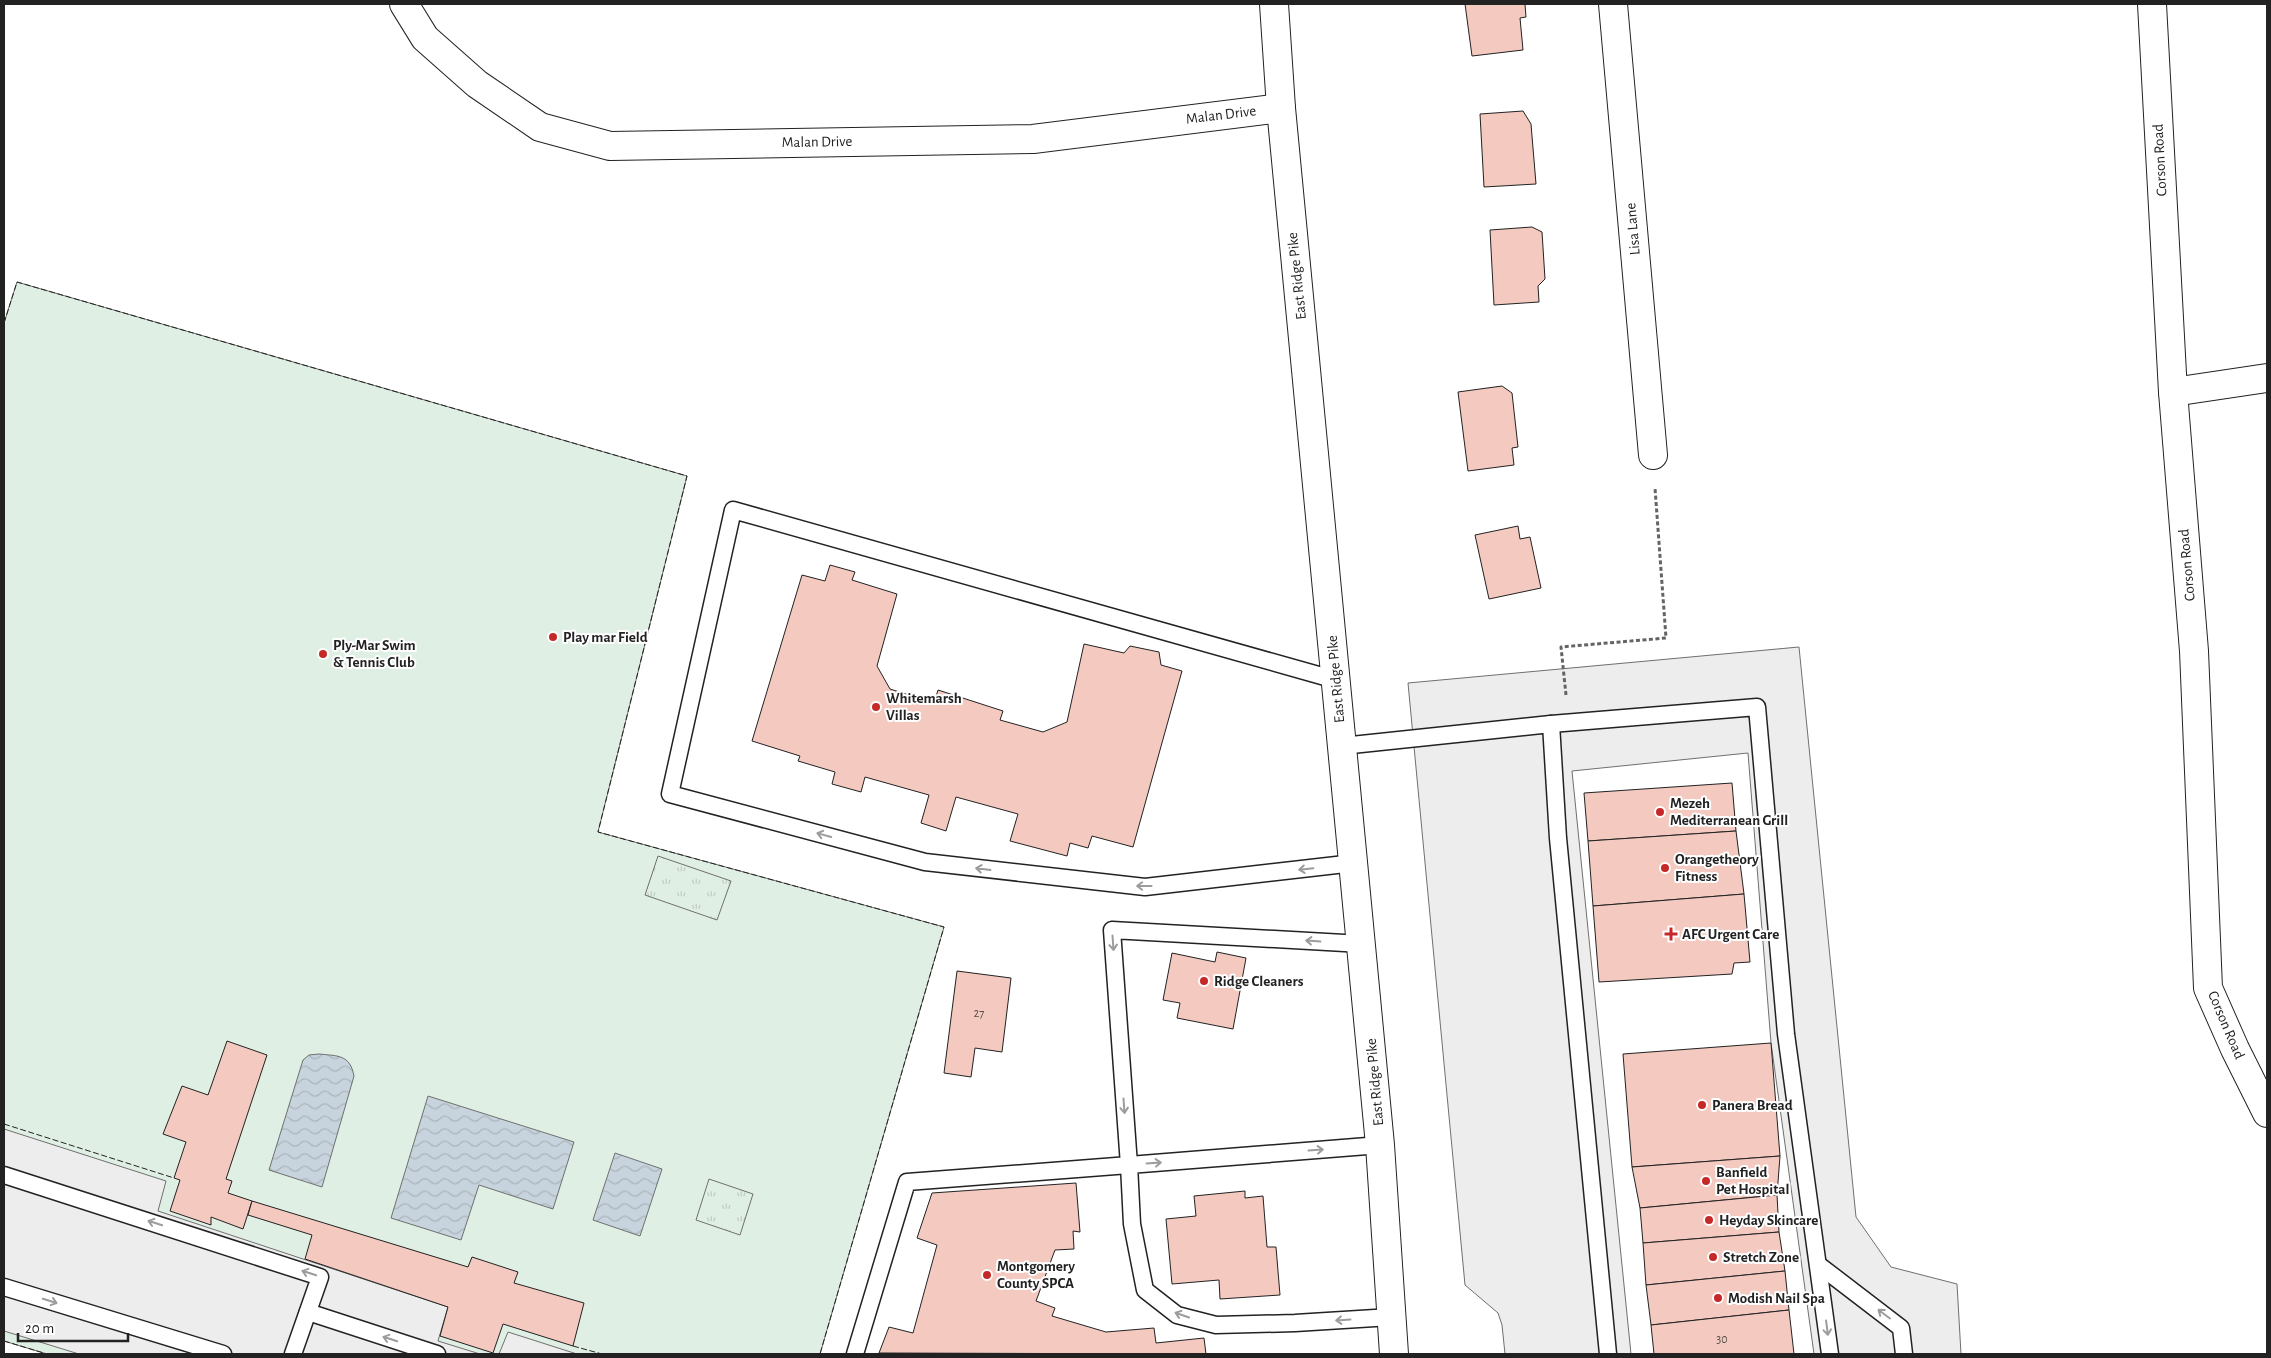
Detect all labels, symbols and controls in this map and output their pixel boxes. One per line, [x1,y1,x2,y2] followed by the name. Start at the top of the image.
[1185,103,1257,127] street label: Malan Drive
[2151,123,2169,197] street label: Corson Road
[782,134,852,150] street label: Malan Drive
[1623,202,1643,256] street label: Lisa Lane
[1285,231,1309,321] street label: East Ridge Pike
[2176,528,2198,602] street label: Corson Road
[563,630,648,645] place label: Play mar Field
[547,631,559,643] marker: Play mar Field
[1325,634,1347,724] street label: East Ridge Pike
[333,638,416,670] place label: Ply-Mar Swim & Tennis Club
[317,648,329,660] marker: Ply-Mar Swim & Tennis Club
[886,691,962,723] place label: Whitemarsh Villas
[870,701,882,713] marker: Whitemarsh Villas
[1670,796,1788,828] place label: Mezeh Mediterranean Grill
[1654,806,1666,818] marker: Mezeh Mediterranean Grill
[816,830,832,839] one-way arrow
[1675,852,1759,884] place label: Orangetheory Fitness
[1659,862,1671,874] marker: Orangetheory Fitness
[975,864,991,874] one-way arrow
[1298,864,1314,874] one-way arrow
[1136,881,1152,891] one-way arrow
[1664,927,1678,941] marker: AFC Urgent Care
[1682,927,1779,942] place label: AFC Urgent Care
[1108,935,1118,951] one-way arrow
[1305,936,1321,945] one-way arrow
[1214,974,1304,989] place label: Ridge Cleaners
[1198,975,1210,987] marker: Ridge Cleaners
[2205,989,2247,1061] street label: Corson Road
[974,1007,984,1019] house number: 27
[1364,1037,1386,1127] street label: East Ridge Pike
[1120,1097,1129,1113] one-way arrow
[1712,1098,1793,1113] place label: Panera Bread
[1696,1099,1708,1111] marker: Panera Bread
[1308,1146,1324,1155] one-way arrow
[1146,1158,1162,1167] one-way arrow
[1716,1165,1789,1197] place label: Banfield Pet Hospital
[1700,1175,1712,1187] marker: Banfield Pet Hospital
[1719,1213,1818,1228] place label: Heyday Skincare
[1703,1214,1715,1226] marker: Heyday Skincare
[147,1218,163,1228] one-way arrow
[1723,1250,1799,1265] place label: Stretch Zone
[1707,1251,1719,1263] marker: Stretch Zone
[997,1259,1075,1291] place label: Montgomery County SPCA
[302,1268,318,1277] one-way arrow
[981,1269,993,1281] marker: Montgomery County SPCA
[1728,1291,1825,1306] place label: Modish Nail Spa
[1712,1292,1724,1304] marker: Modish Nail Spa
[42,1297,58,1307] one-way arrow
[1878,1309,1891,1320] one-way arrow
[18,1310,128,1342] scale bar
[1174,1310,1190,1320] one-way arrow
[1335,1315,1351,1324] one-way arrow
[1822,1319,1832,1335] one-way arrow
[25,1321,54,1336] text: 20 m
[1716,1333,1728,1345] house number: 30
[383,1334,399,1343] one-way arrow

